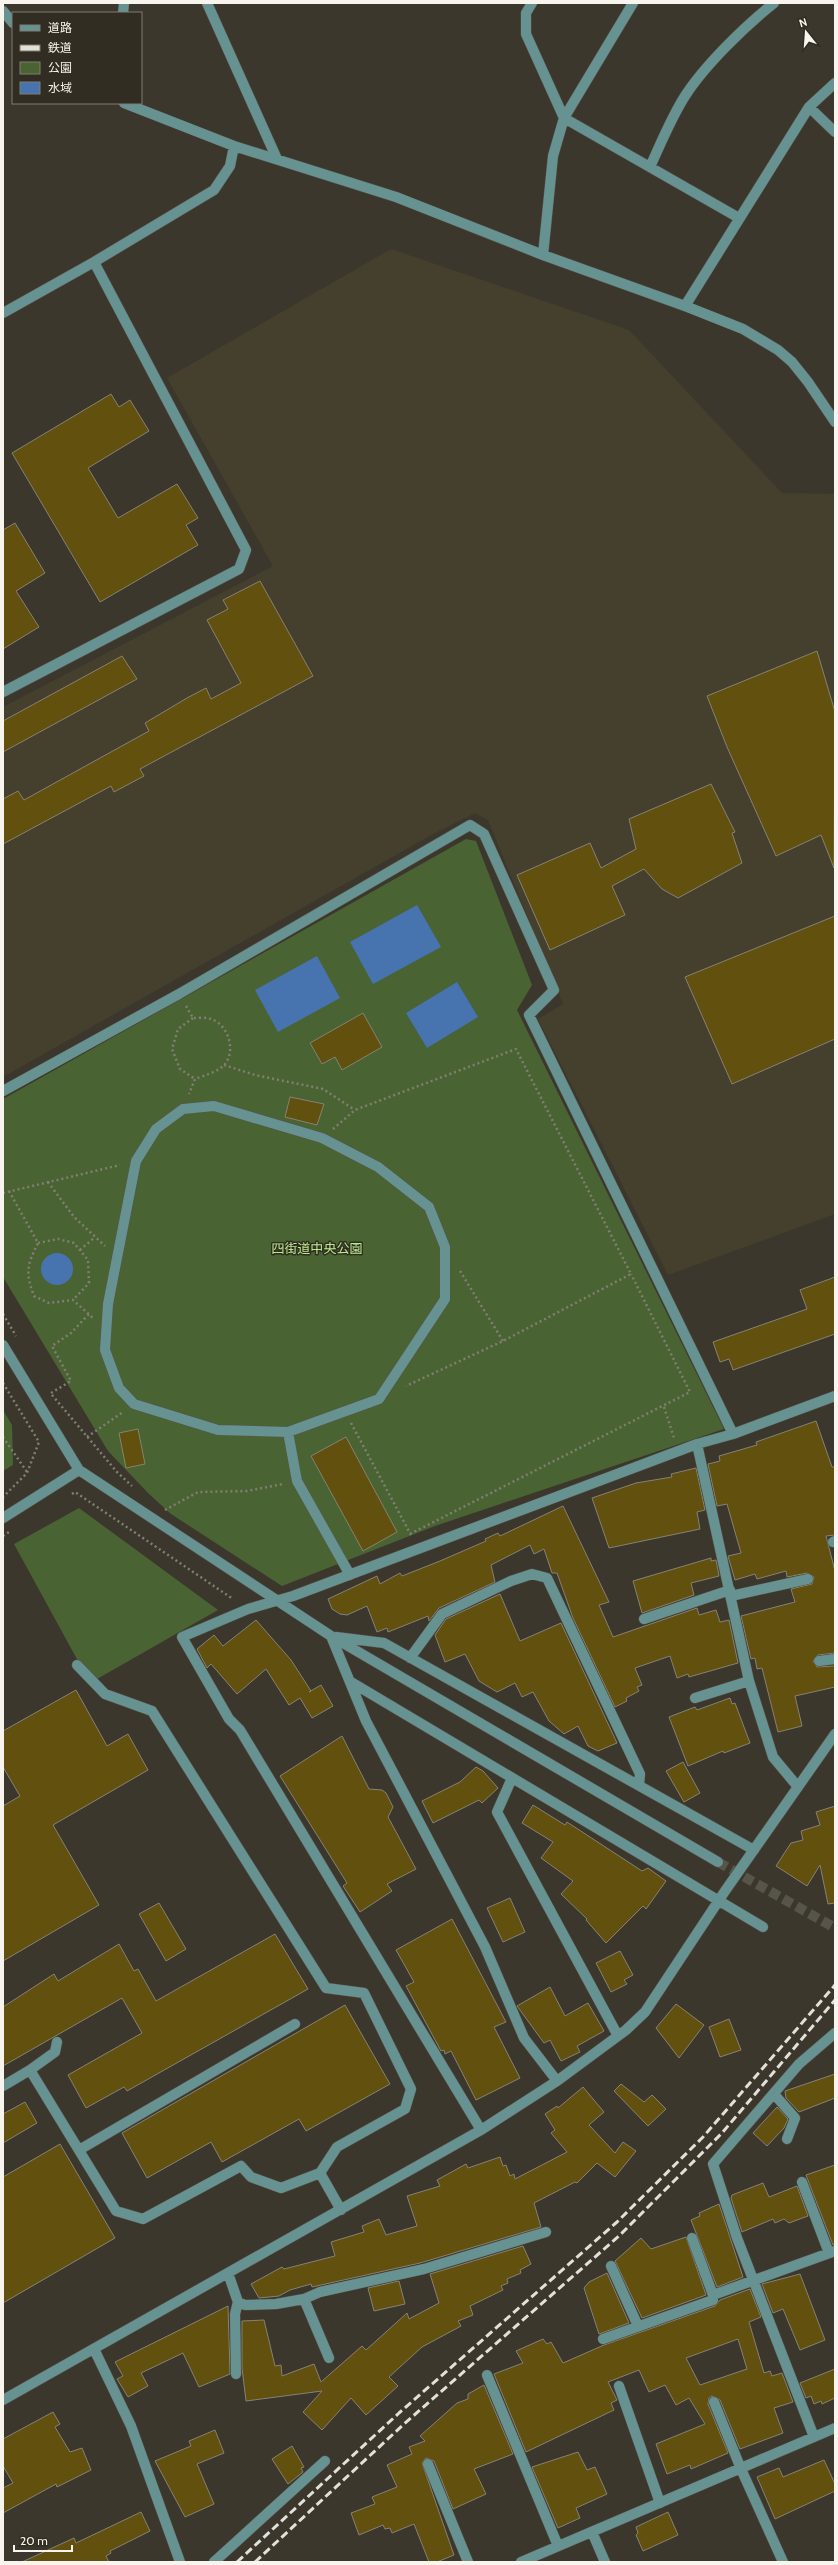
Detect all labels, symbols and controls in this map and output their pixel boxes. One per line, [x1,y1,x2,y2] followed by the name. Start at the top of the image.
[12,12,142,104] legend
[786,12,826,52] north arrow
[797,15,809,30] text: N
[48,20,72,35] text: 道路
[48,40,72,55] text: 鉄道
[48,60,72,75] text: 公園
[48,80,72,95] text: 水域
[271,1240,363,1256] park label: 四街道中央公園
[14,2527,72,2553] scale bar
[20,2533,48,2548] text: 20 m

